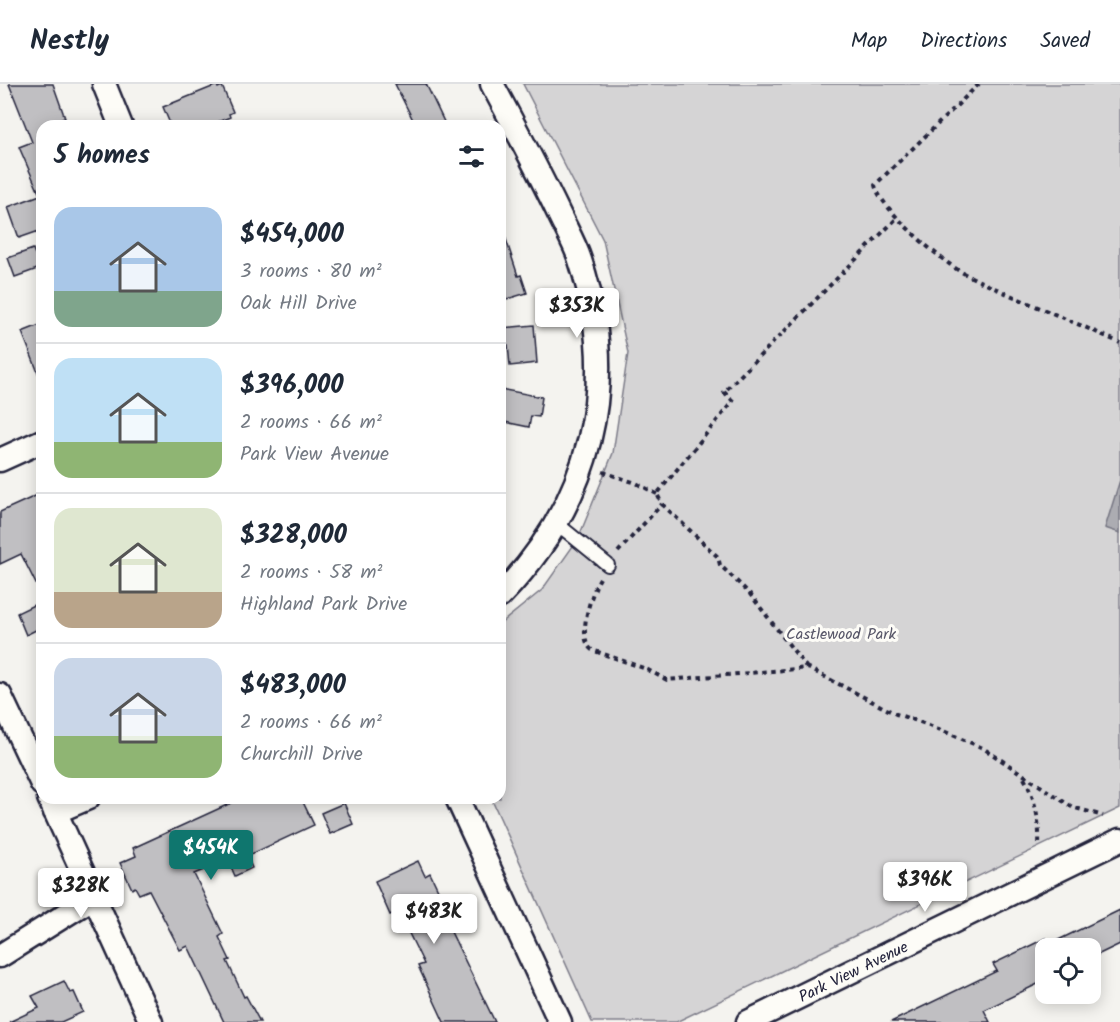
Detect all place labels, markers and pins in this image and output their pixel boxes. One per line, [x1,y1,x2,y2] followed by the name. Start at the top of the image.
[535,288,619,339] pin: $353K
[169,830,253,881] pin: $454K
[883,862,967,913] pin: $396K
[39,868,123,919] pin: $328K
[392,894,476,945] pin: $483K

